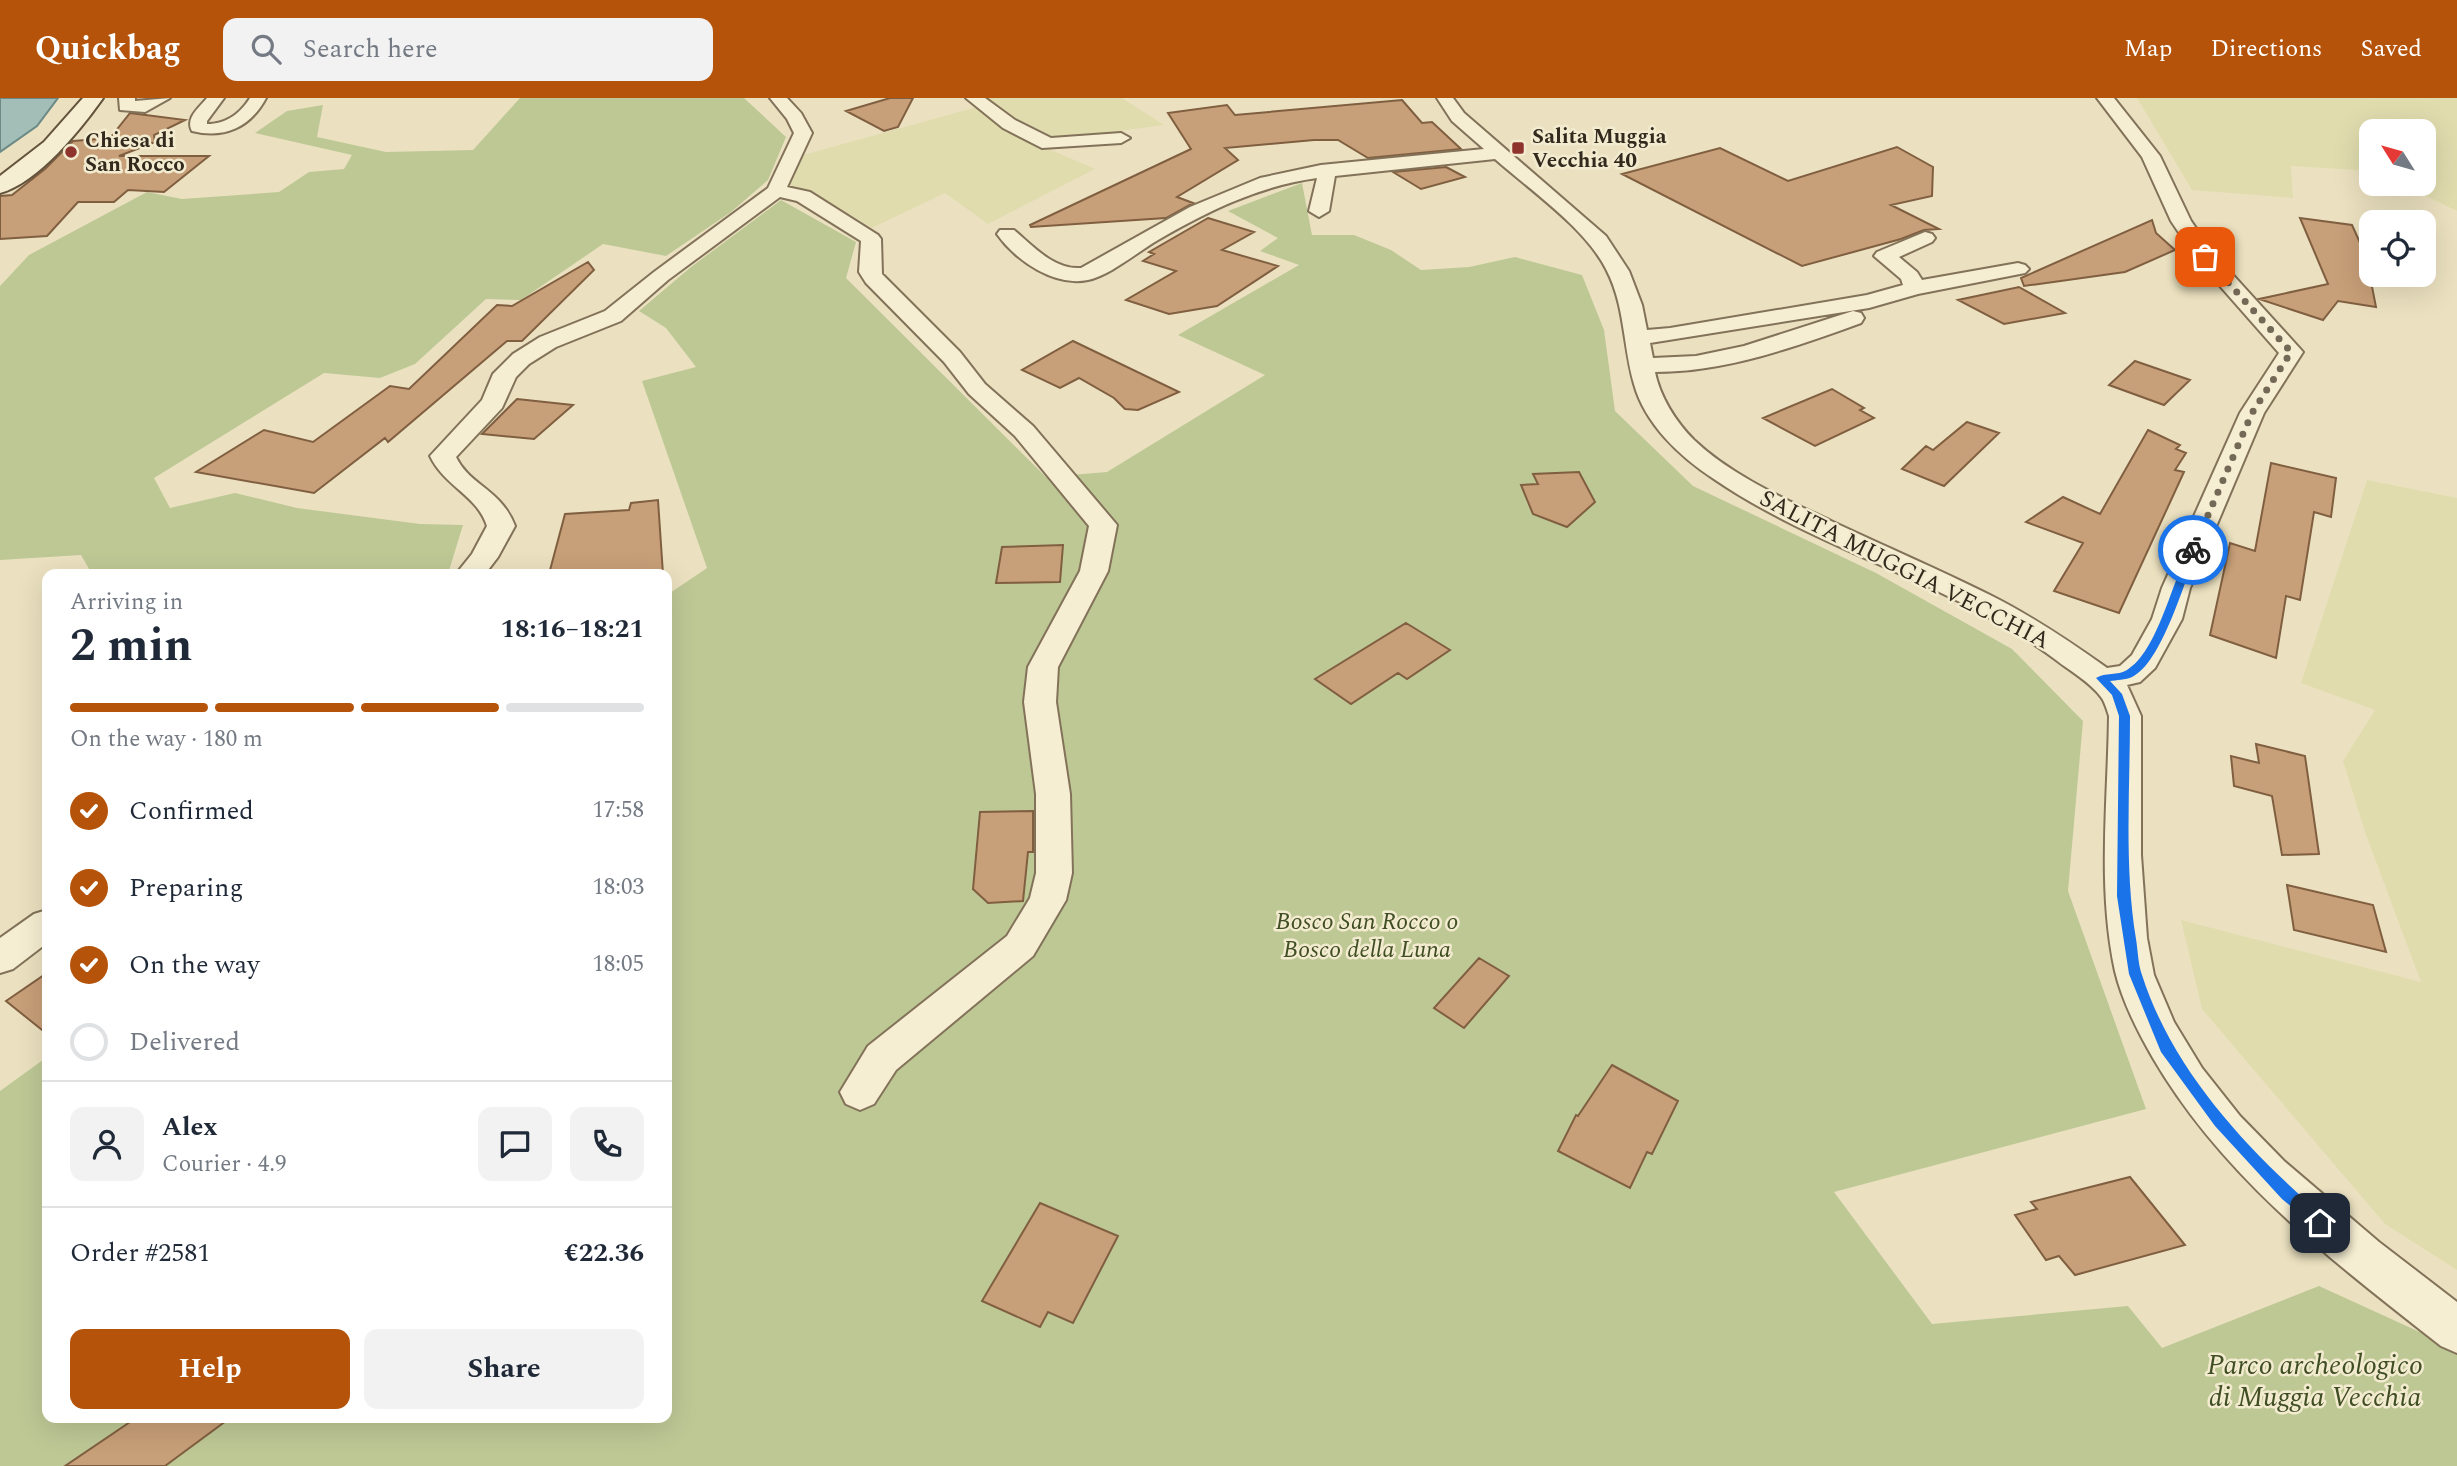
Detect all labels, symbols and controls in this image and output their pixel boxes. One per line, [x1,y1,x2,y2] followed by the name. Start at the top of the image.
[223,18,713,81] search box
[35,24,181,74] text: Quickbag
[303,29,438,69] text: Search here
[247,30,285,68] icon: search
[2124,31,2172,67] text: Map
[2210,31,2322,67] text: Directions
[2360,31,2422,67] text: Saved
[2359,119,2436,196] north arrow
[2359,119,2436,287] map controls
[1532,121,1667,177] place label: Salita Muggia Vecchia 40
[85,125,185,181] place label: Chiesa di San Rocco
[1510,140,1526,156] marker: Salita Muggia Vecchia 40
[63,144,79,160] marker: Chiesa di San Rocco
[2359,210,2436,287] button: locate
[2175,227,2235,287] pin
[2186,238,2224,276] icon: bag
[1753,481,2056,659] street label: SALITA MUGGIA VECCHIA
[2158,515,2228,585] courier
[2174,531,2212,569] icon: bike
[70,585,183,620] text: Arriving in
[500,609,644,649] text: 18:16–18:21
[70,611,192,681] text: 2 min
[70,722,263,757] text: On the way · 180 m
[129,791,254,831] text: Confirmed
[70,792,108,830] icon: check
[592,793,644,828] text: 17:58
[129,868,243,908] text: Preparing
[70,869,108,907] icon: check
[592,870,644,905] text: 18:03
[1275,904,1459,968] park label: Bosco San Rocco o Bosco della Luna
[129,945,260,985] text: On the way
[70,946,108,984] icon: check
[592,947,644,982] text: 18:05
[129,1022,240,1062] text: Delivered
[70,1107,144,1181] button: person
[162,1107,217,1147] text: Alex
[478,1107,552,1181] button: chat
[570,1107,644,1181] button: phone
[162,1147,287,1182] text: Courier · 4.9
[2290,1193,2350,1253] pin
[2301,1204,2339,1242] icon: home
[70,1233,210,1273] text: Order #2581
[564,1233,644,1273] text: €22.36
[70,1329,350,1409] button: Help
[364,1329,644,1409] button: Share
[2207,1344,2423,1419] park label: Parco archeologico di Muggia Vecchia

